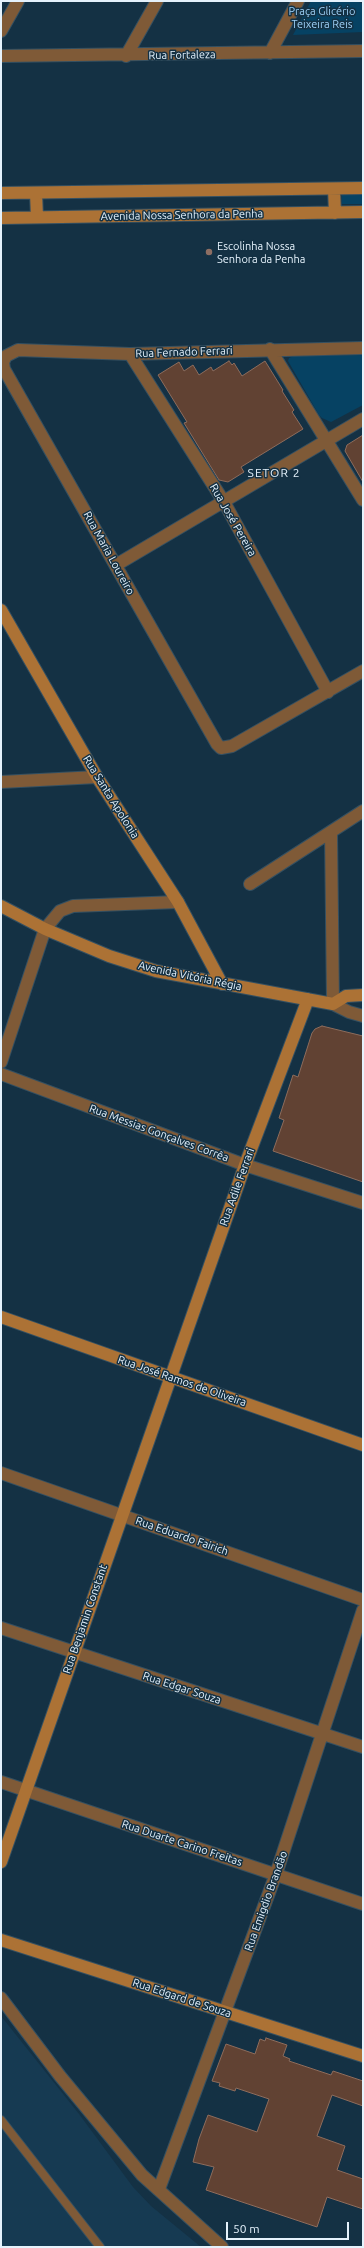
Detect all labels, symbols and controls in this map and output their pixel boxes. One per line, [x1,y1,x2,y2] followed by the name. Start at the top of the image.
[289,4,355,30] park label: Praça Glicério Teixeira Reis
[148,48,216,62] street label: Rua Fortaleza
[101,207,263,223] street label: Avenida Nossa Senhora da Penha
[217,239,305,265] place label: Escolinha Nossa Senhora da Penha
[204,247,214,257] marker: Escolinha Nossa Senhora da Penha
[135,344,233,360] street label: Rua Fernado Ferrari
[248,466,300,480] district label: SETOR 2
[207,481,259,559] street label: Rua José Pereira
[81,509,137,597] street label: Rua Maria Loureiro
[80,753,142,841] street label: Rua Santa Apolonia
[137,959,243,993] street label: Avenida Vitória Régia
[87,1102,231,1164] street label: Rua Messias Gonçalves Corrêa
[217,1146,257,1228] street label: Rua Adile Ferrari
[116,1353,248,1409] street label: Rua José Ramos de Oliveira
[134,1514,230,1558] street label: Rua Eduardo Fairich
[60,1563,110,1675] street label: Rua Benjamin Constant
[141,1669,223,1707] street label: Rua Edgar Souza
[120,1817,244,1869] street label: Rua Duarte Carino Freitas
[242,1849,290,1953] street label: Rua Emigdio Brandão
[131,1976,233,2020] street label: Rua Edgard de Souza
[228,2214,351,2240] scale bar
[233,2222,260,2235] text: 50 m

